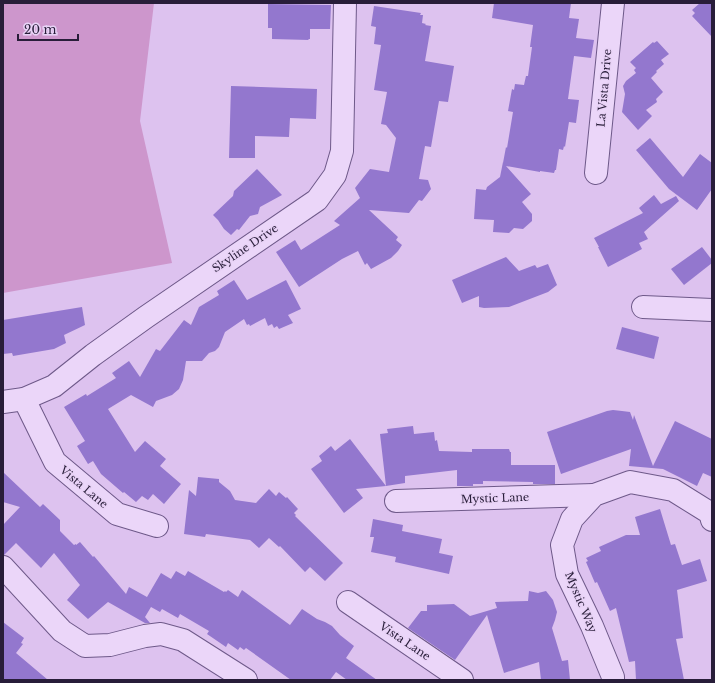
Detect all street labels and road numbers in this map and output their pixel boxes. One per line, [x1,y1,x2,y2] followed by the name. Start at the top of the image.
[594,48,614,128] street label: La Vista Drive
[209,221,281,275] street label: Skyline Drive
[56,462,111,511] street label: Vista Lane
[461,490,529,506] street label: Mystic Lane
[562,569,600,635] street label: Mystic Way
[376,618,433,663] street label: Vista Lane

